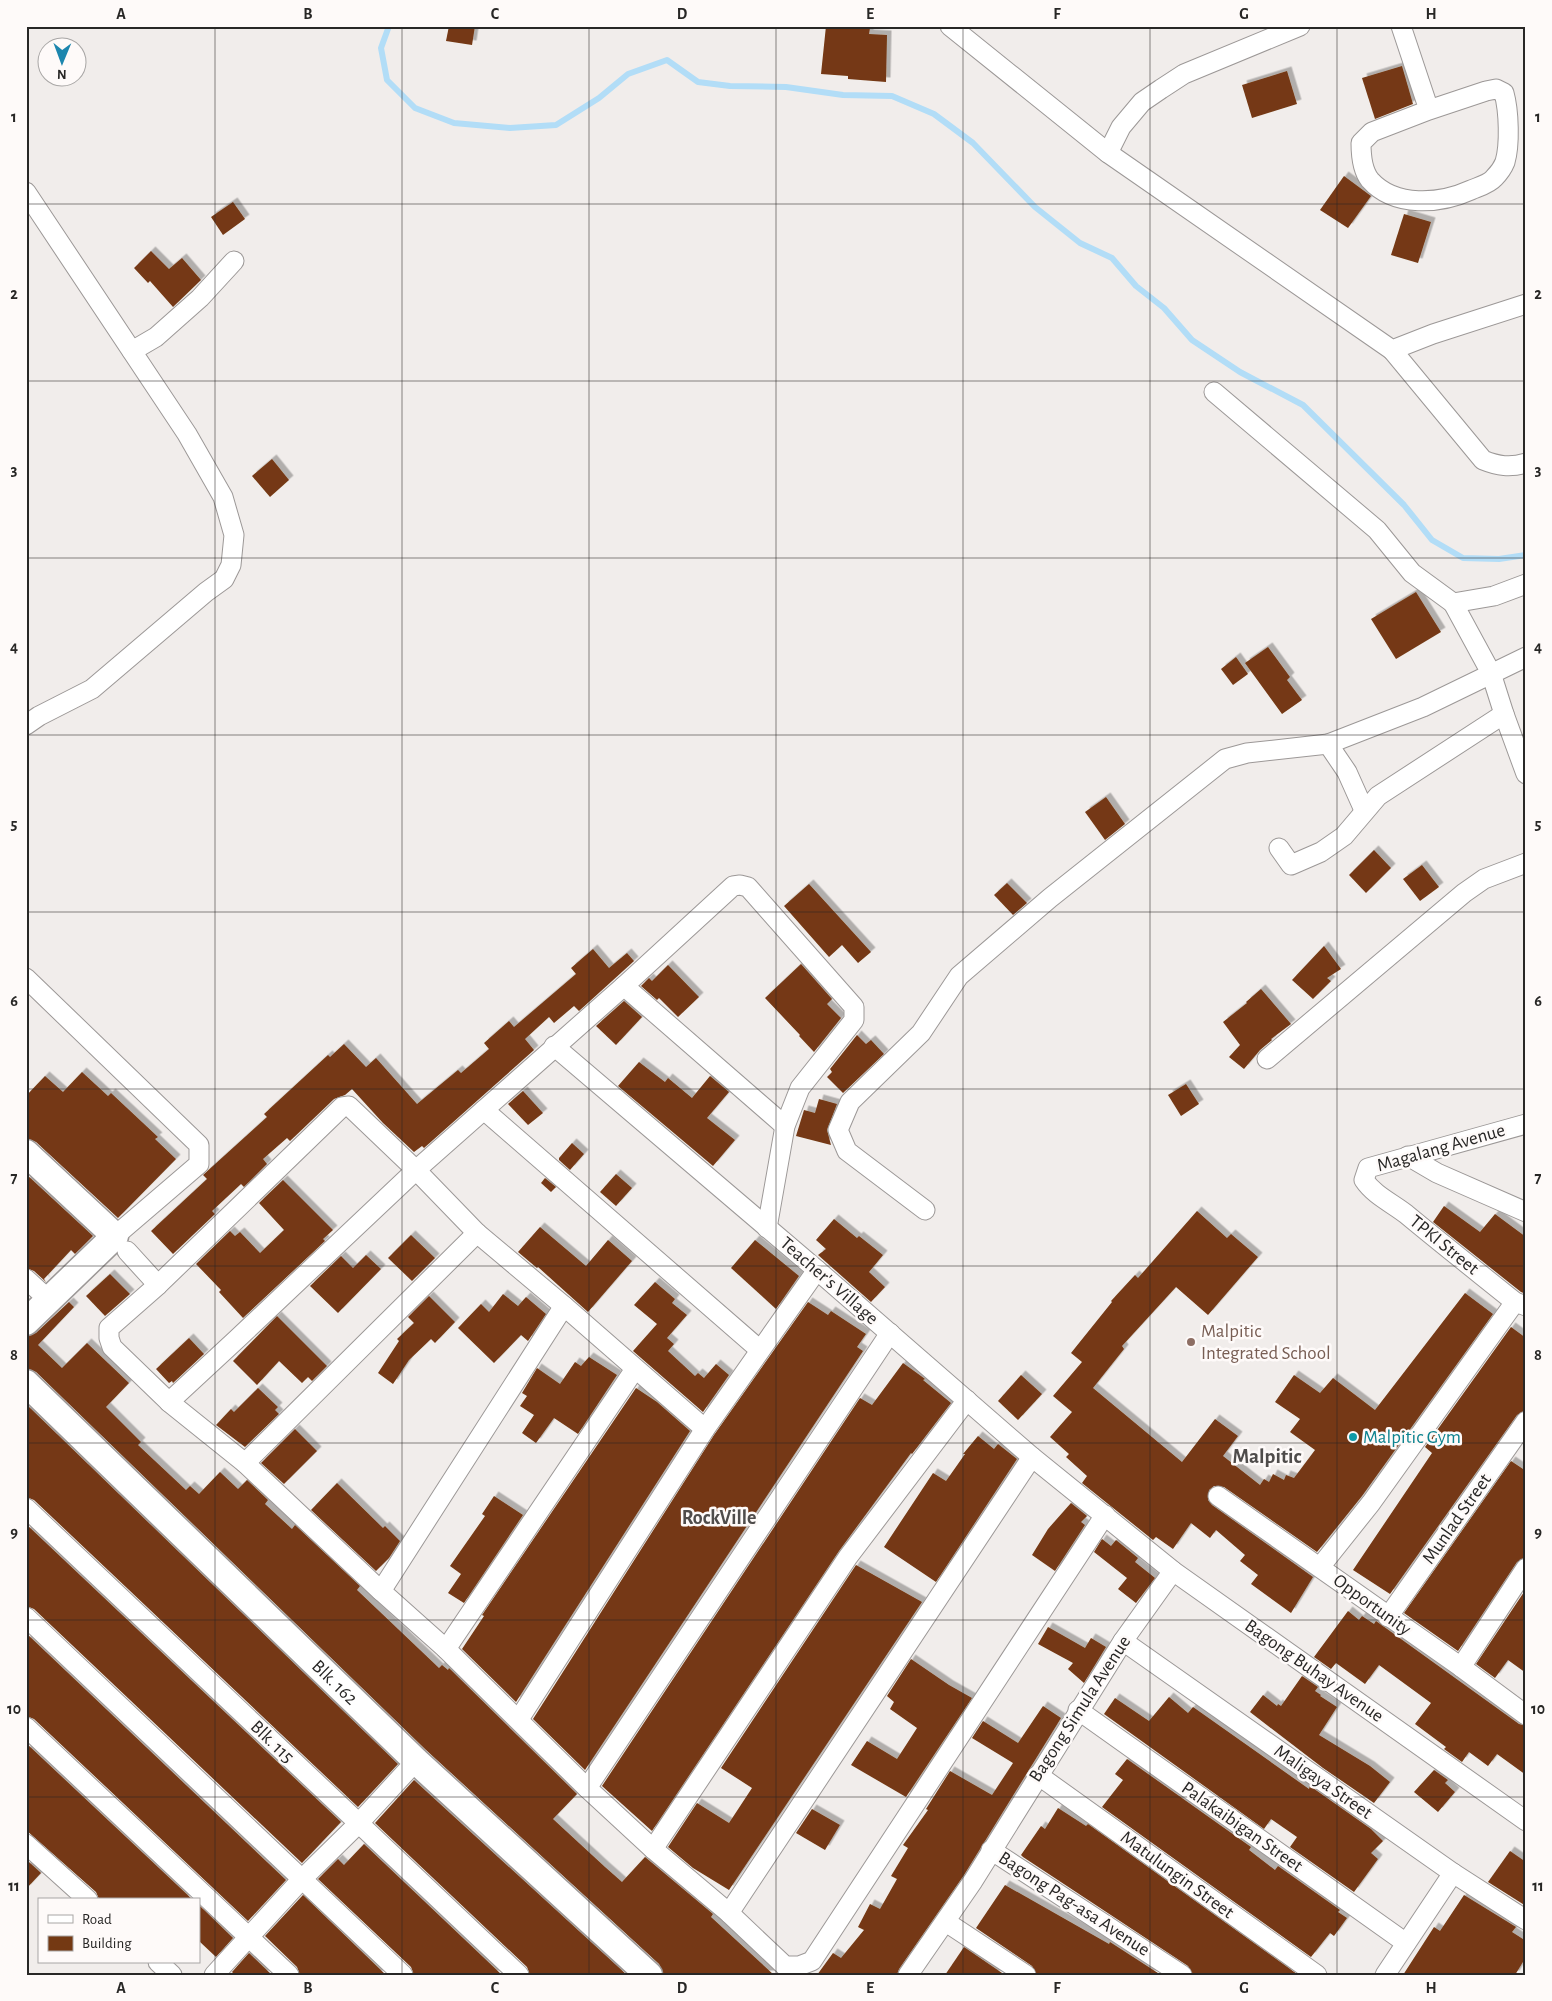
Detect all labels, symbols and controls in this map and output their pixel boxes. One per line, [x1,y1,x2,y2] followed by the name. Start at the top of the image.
[116,6,126,22] text: A
[303,6,313,22] text: B
[491,6,500,22] text: C
[677,6,688,22] text: D
[866,6,874,22] text: E
[1053,6,1061,22] text: F
[1239,6,1249,22] text: G
[1425,6,1437,22] text: H
[38,38,88,88] north arrow
[57,67,67,81] text: N
[11,109,17,125] text: 1
[1535,109,1541,125] text: 1
[10,286,18,302] text: 2
[1534,286,1542,302] text: 2
[11,462,18,478] text: 3
[1535,462,1542,478] text: 3
[10,639,18,655] text: 4
[1534,639,1542,655] text: 4
[11,816,18,832] text: 5
[1535,816,1542,832] text: 5
[10,993,18,1009] text: 6
[1534,993,1542,1009] text: 6
[1375,1121,1507,1175] street label: Magalang Avenue
[11,1170,18,1186] text: 7
[1535,1170,1542,1186] text: 7
[1406,1212,1482,1278] street label: TPKI Street
[776,1234,882,1328] street label: Teacher's Village
[1201,1322,1331,1363] place label: Malpitic Integrated School
[1185,1336,1197,1348] marker: Malpitic Integrated School
[10,1347,18,1363] text: 8
[1534,1347,1542,1363] text: 8
[1363,1428,1461,1447] place label: Malpitic Gym
[1347,1431,1359,1443] marker: Malpitic Gym
[1232,1446,1302,1467] district label: Malpitic
[1419,1471,1495,1567] street label: Munlad Street
[682,1508,756,1528] district label: RockVille
[10,1524,18,1540] text: 9
[1534,1524,1542,1540] text: 9
[1330,1571,1414,1639] street label: Opportunity
[1241,1616,1387,1726] street label: Bagong Buhay Avenue
[1026,1633,1134,1785] street label: Bagong Simula Avenue
[308,1656,361,1709] street label: Blk. 162
[7,1701,21,1717] text: 10
[1531,1701,1545,1717] text: 10
[247,1717,297,1767] street label: Blk. 115
[1271,1741,1375,1823] street label: Maligaya Street
[1178,1778,1306,1876] street label: Palakaibigan Street
[1117,1828,1237,1922] street label: Matulungin Street
[995,1848,1153,1960] street label: Bagong Pag-asa Avenue
[8,1878,20,1894] text: 11
[1532,1878,1544,1894] text: 11
[38,1898,200,1964] legend
[82,1912,112,1927] text: Road
[82,1936,132,1951] text: Building
[116,1980,126,1996] text: A
[303,1980,313,1996] text: B
[491,1980,500,1996] text: C
[677,1980,688,1996] text: D
[866,1980,874,1996] text: E
[1053,1980,1061,1996] text: F
[1239,1980,1249,1996] text: G
[1425,1980,1437,1996] text: H

